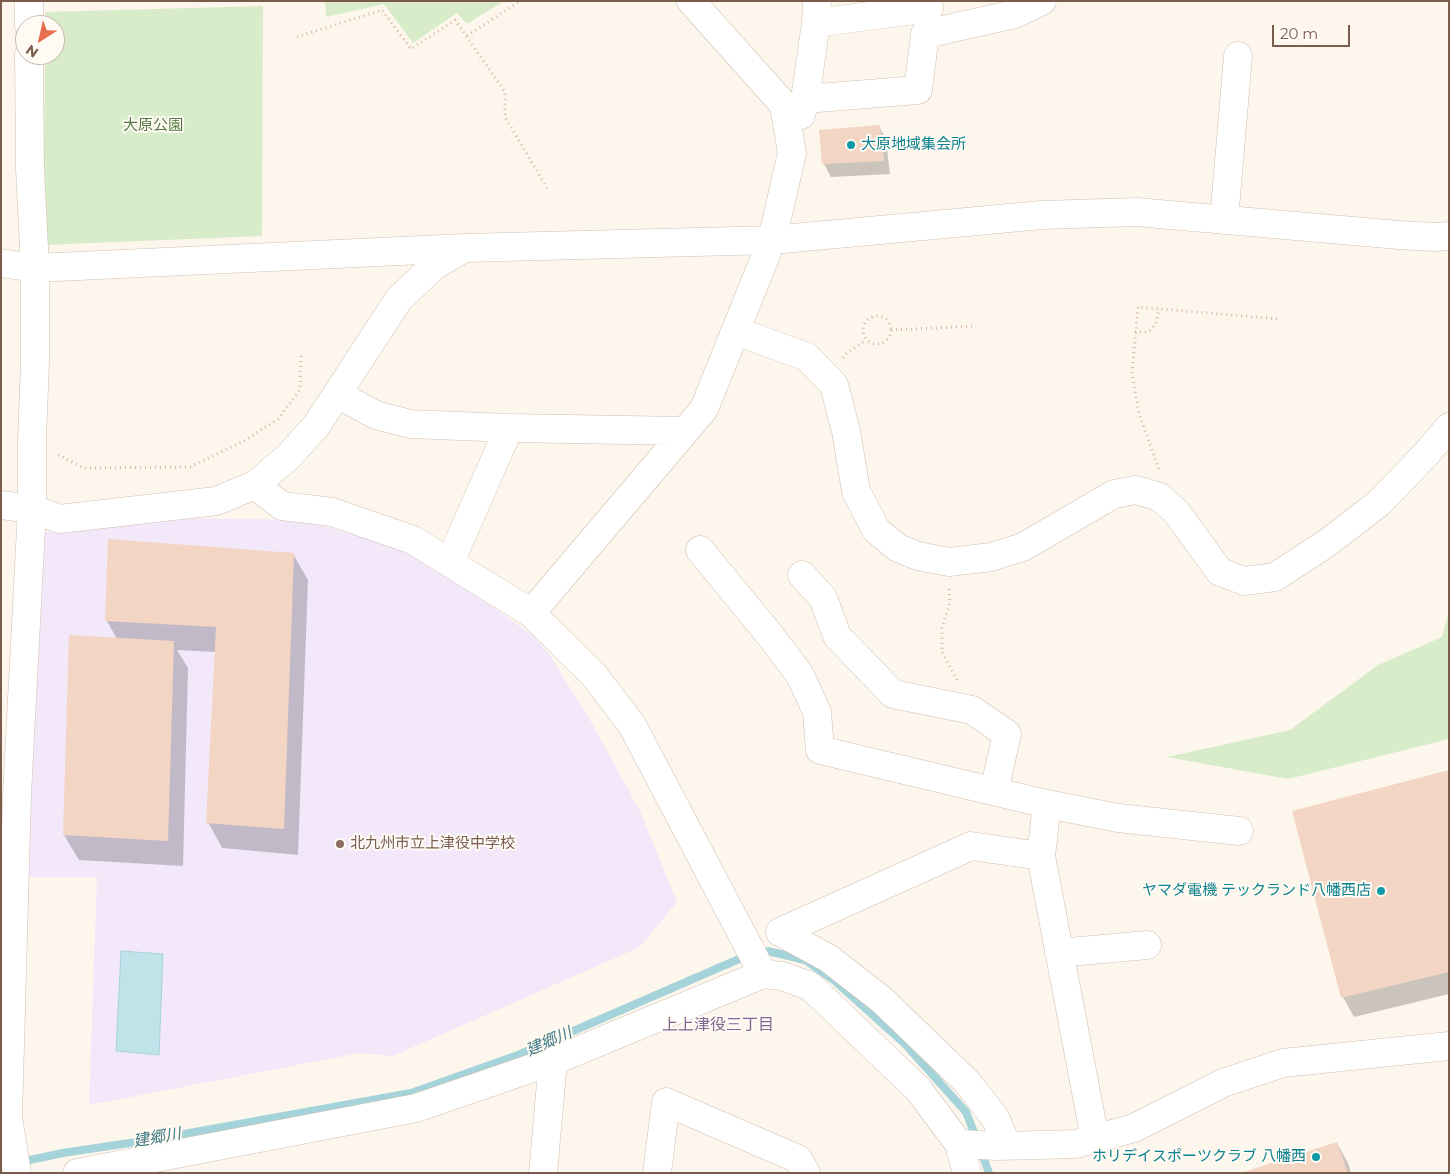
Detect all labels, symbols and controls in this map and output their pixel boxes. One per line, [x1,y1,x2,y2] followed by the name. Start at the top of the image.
[15,15,65,65] north arrow
[1275,15,1352,47] scale bar
[1280,24,1318,43] text: 20 m
[22,41,42,62] text: N
[123,117,183,135] park label: 大原公園
[861,136,966,154] place label: 大原地域集会所
[845,139,857,151] marker: 大原地域集会所
[350,835,515,853] place label: 北九州市立上津役中学校
[334,838,346,850] marker: 北九州市立上津役中学校
[1142,882,1371,900] place label: ヤマダ電機 テックランド八幡西店
[1375,885,1387,897] marker: ヤマダ電機 テックランド八幡西店
[662,1015,774,1035] district label: 上上津役三丁目
[523,1023,575,1061] water label: 建郷川
[132,1124,182,1152] water label: 建郷川
[1092,1148,1306,1166] place label: ホリデイスポーツクラブ 八幡西
[1310,1151,1322,1163] marker: ホリデイスポーツクラブ 八幡西

